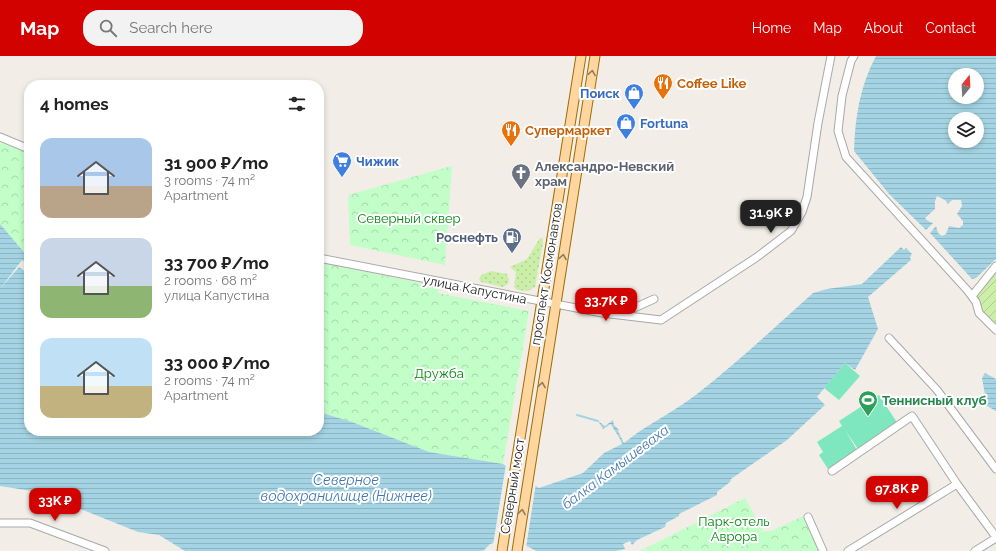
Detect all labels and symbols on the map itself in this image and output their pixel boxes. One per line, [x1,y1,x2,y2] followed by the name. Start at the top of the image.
[948,68,984,104] north arrow
[587,70,596,76] one-way arrow
[652,72,674,100] restaurant icon: Coffee Like
[677,76,746,91] place label: Coffee Like
[623,82,645,110] shop icon: Поиск
[580,86,621,101] place label: Поиск
[615,112,637,140] shop icon: Fortuna
[640,116,689,131] place label: Fortuna
[500,119,522,147] restaurant icon: Супермаркет
[525,123,612,138] place label: Супермаркет
[331,150,353,178] supermarket icon: Чижик
[356,154,400,169] place label: Чижик
[535,159,674,189] place label: Александро-Невский храм
[510,162,532,190] church icon: Александро-Невский храм
[734,200,808,234] pin: 31.9K ₽
[528,202,565,346] street label: проспект Космонавтов
[357,211,461,226] park label: Северный сквер
[501,226,523,254] fuel station icon: Роснефть
[436,230,498,245] place label: Роснефть
[558,254,567,260] one-way arrow
[422,272,528,307] street label: улица Капустина
[569,288,643,322] pin: 33.7K ₽
[414,366,464,381] park label: Дружба
[537,382,546,388] one-way arrow
[857,389,879,417] sports icon: Теннисный клуб
[882,393,987,408] place label: Теннисный клуб
[558,422,672,512] water label: балка Камышеваха
[498,437,527,535] street label: Северный мост
[260,472,432,504] water label: Северное водохранилище (Нижнее)
[860,476,934,510] pin: 97.8K ₽
[27,488,83,522] pin: 33K ₽
[518,509,526,516] one-way arrow
[698,514,770,544] park label: Парк-отель Аврора

